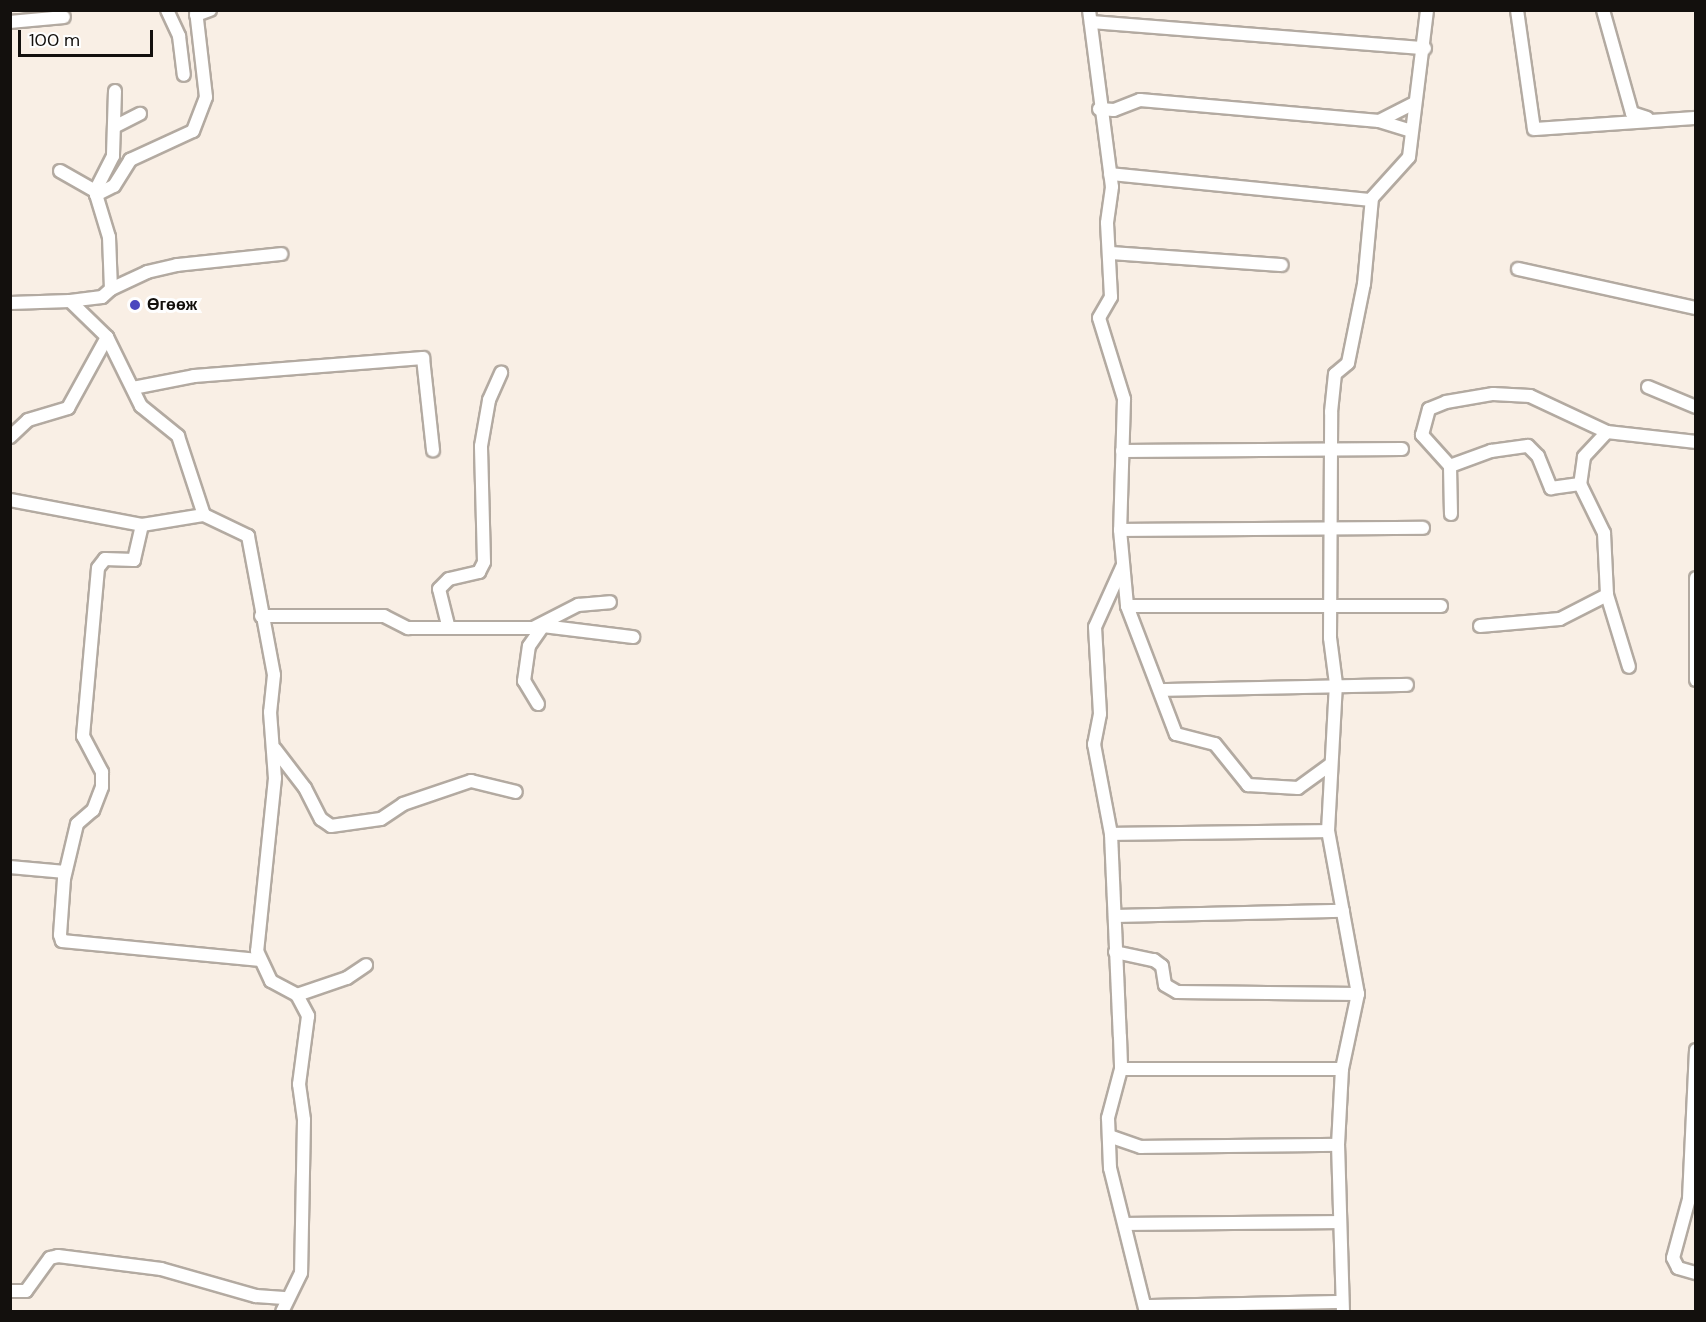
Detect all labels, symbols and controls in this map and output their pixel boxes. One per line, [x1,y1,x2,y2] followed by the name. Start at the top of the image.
[21,18,156,56] scale bar
[29,28,80,52] text: 100 m
[147,295,197,315] place label: Өгөөж
[128,298,142,312] marker: Өгөөж

